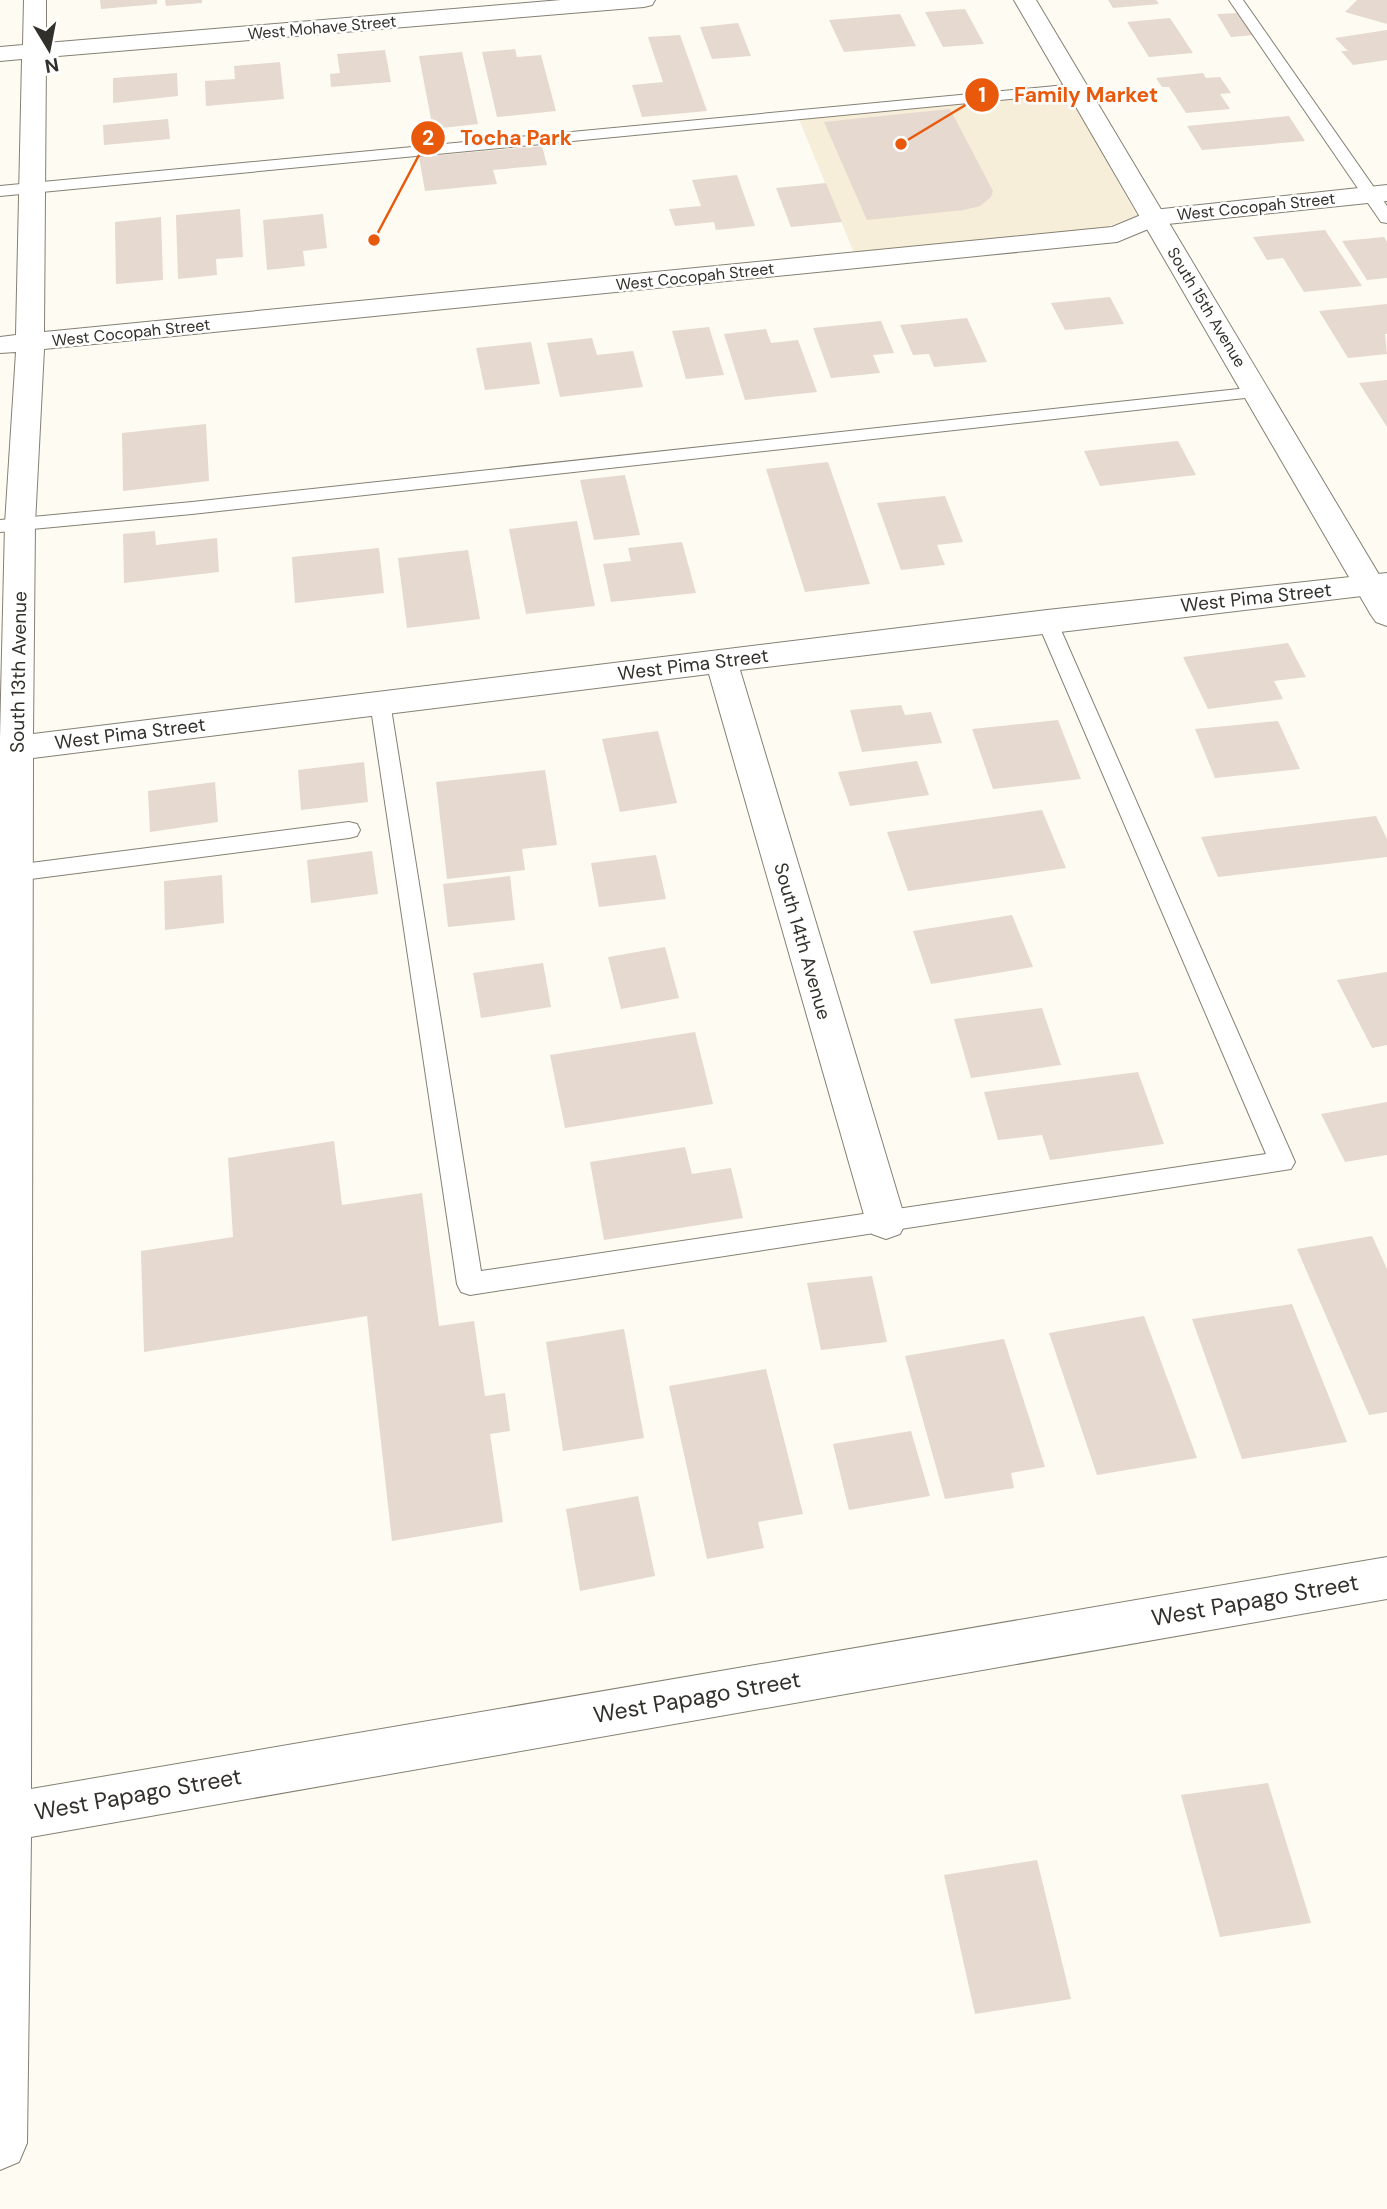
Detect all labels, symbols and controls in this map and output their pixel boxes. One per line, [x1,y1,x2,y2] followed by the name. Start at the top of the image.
[247,11,397,44] street label: West Mohave Street
[14,14,84,84] north arrow
[43,52,61,79] text: N
[965,74,1172,116] callout: Family Market
[978,81,986,109] text: 1
[1014,81,1158,109] text: Family Market
[411,117,586,159] callout: Tocha Park
[422,124,434,152] text: 2
[460,124,572,152] text: Tocha Park
[1176,188,1336,225] street label: West Cocopah Street
[1162,243,1251,371] street label: South 15th Avenue
[615,258,775,295] street label: West Cocopah Street
[51,314,211,351] street label: West Cocopah Street
[1179,577,1333,618] street label: West Pima Street
[5,591,32,753] street label: South 13th Avenue
[616,643,770,686] street label: West Pima Street
[53,712,207,755] street label: West Pima Street
[768,860,837,1022] street label: South 14th Avenue
[1149,1567,1361,1633] street label: West Papago Street
[591,1664,803,1730] street label: West Papago Street
[32,1761,244,1827] street label: West Papago Street

